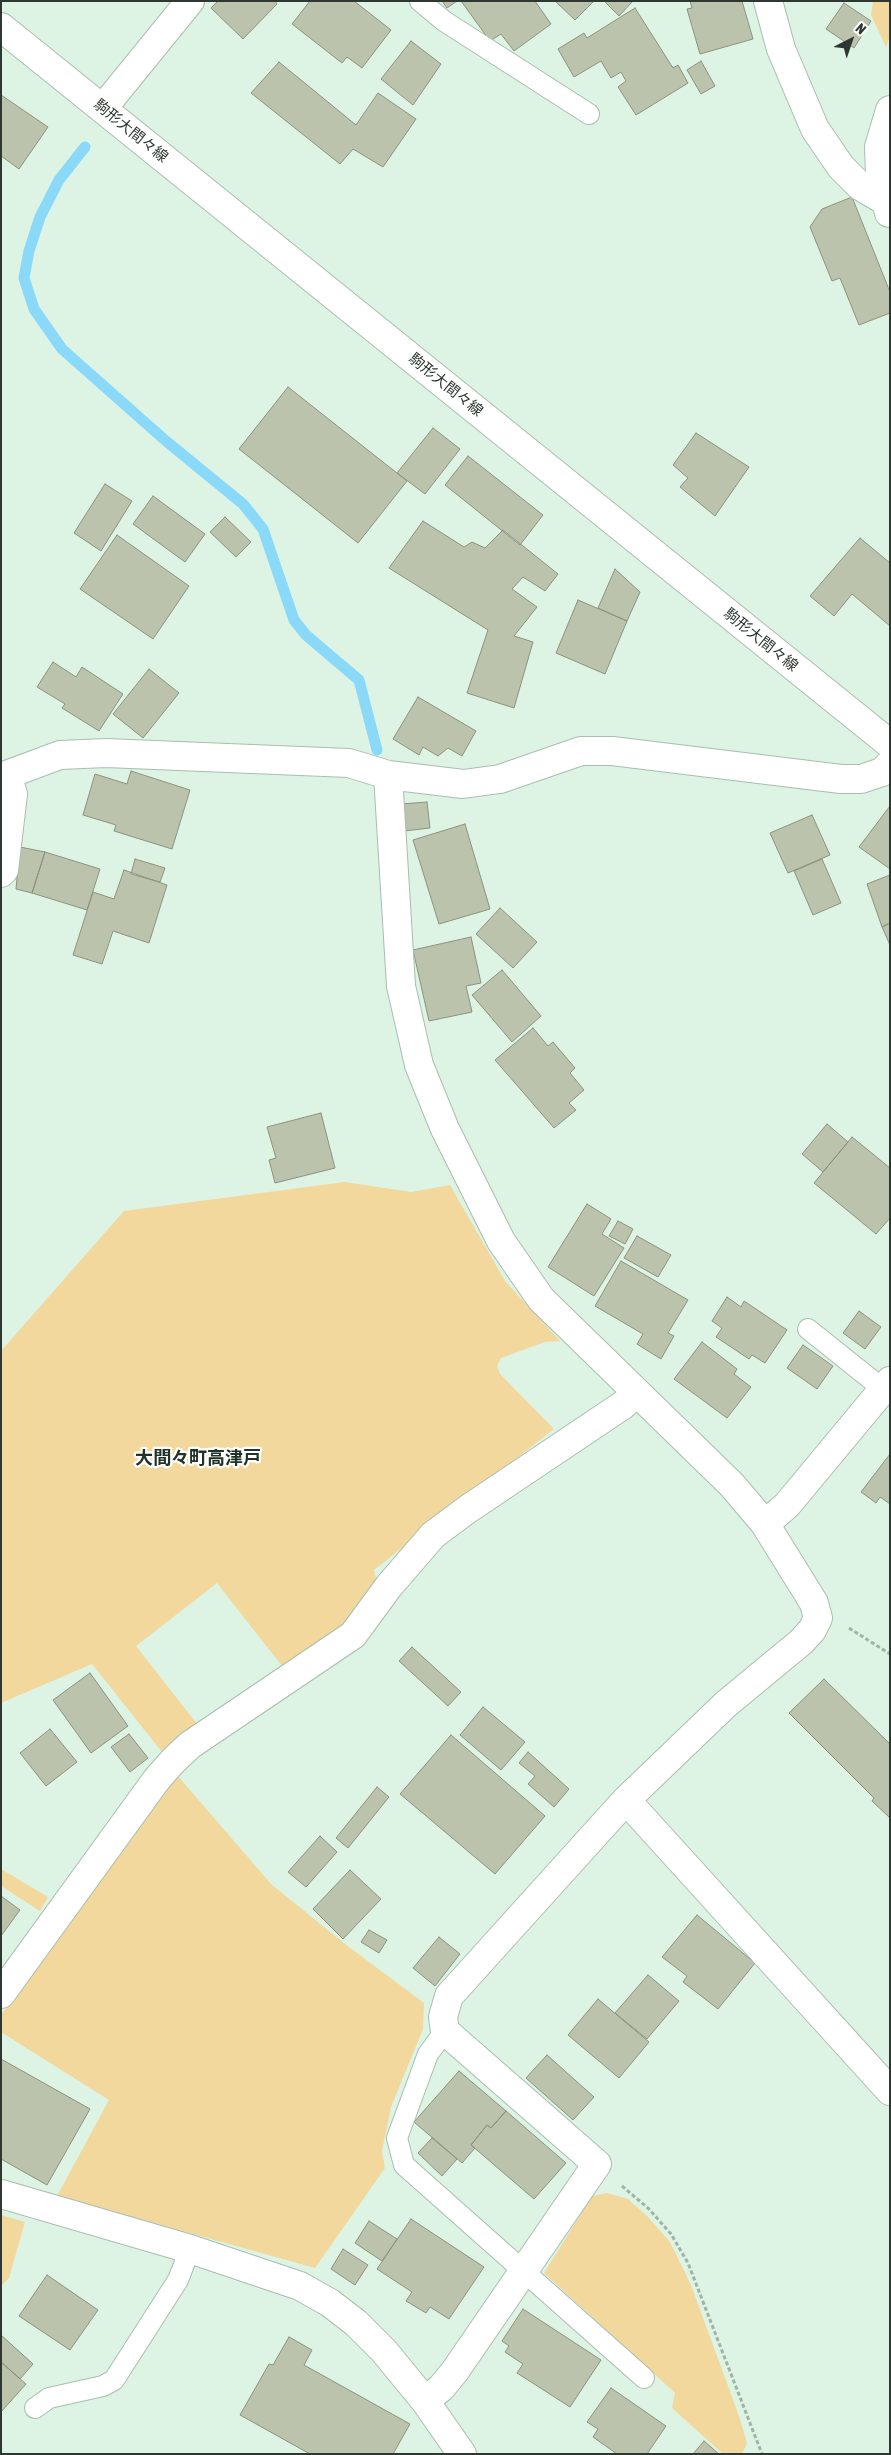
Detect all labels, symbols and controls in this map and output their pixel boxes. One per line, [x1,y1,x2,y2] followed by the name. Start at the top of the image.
[826,15,876,65] north arrow
[852,20,869,37] text: N
[90,96,172,166] street label: 駒形大間々線
[405,350,487,420] street label: 駒形大間々線
[720,605,802,675] street label: 駒形大間々線
[135,1447,261,1469] district label: 大間々町高津戸

